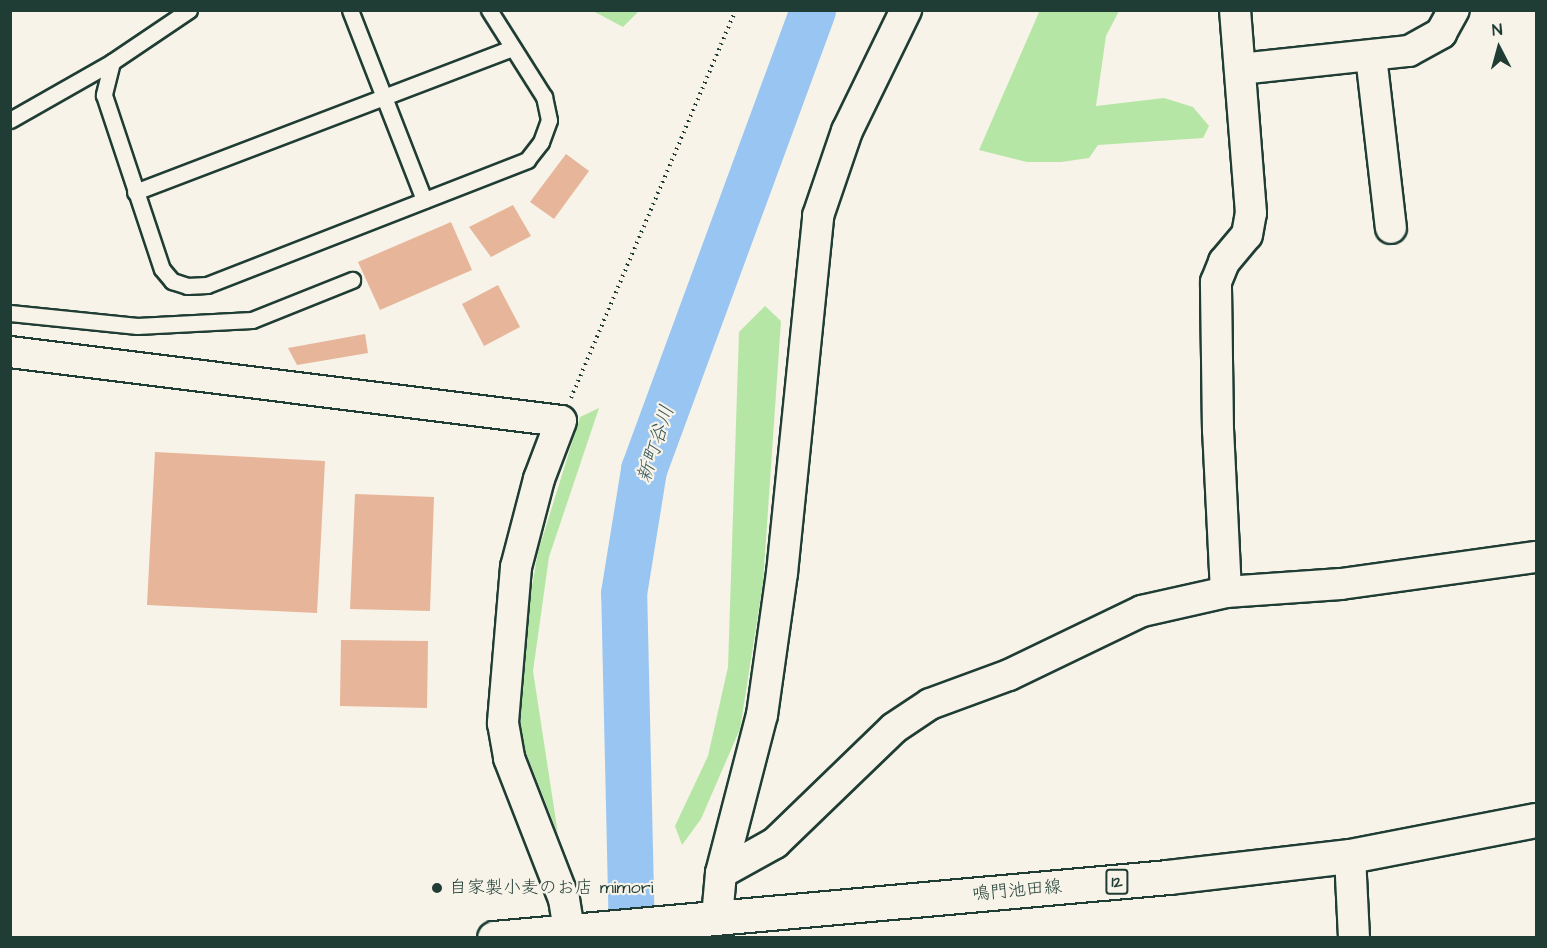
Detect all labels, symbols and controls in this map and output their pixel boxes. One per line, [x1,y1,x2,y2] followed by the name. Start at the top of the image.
[1469,18,1529,78] north arrow
[1491,19,1503,42] text: N
[632,402,680,486] water label: 新町谷川
[1105,869,1129,895] road number: 12
[971,876,1063,906] street label: 鳴門池田線
[449,877,654,899] place label: 自家製小麦のお店 mimori
[430,881,444,895] marker: 自家製小麦のお店 mimori

